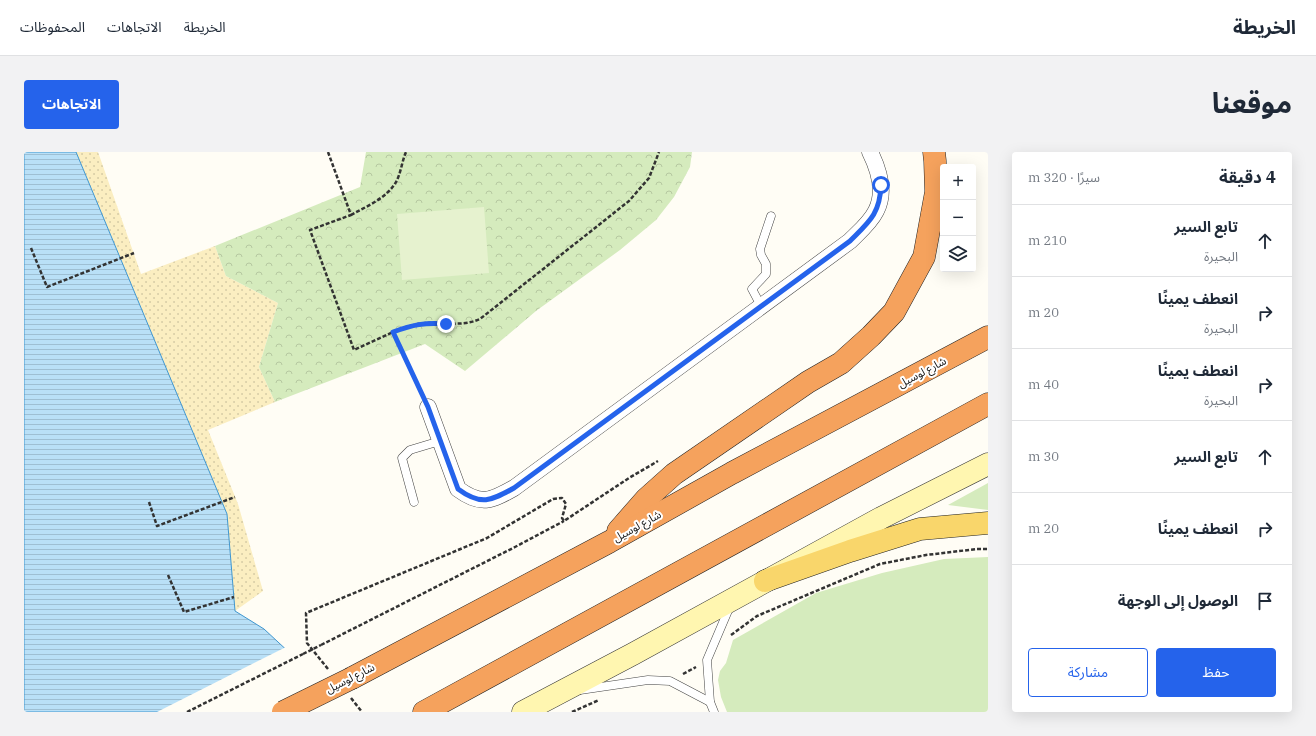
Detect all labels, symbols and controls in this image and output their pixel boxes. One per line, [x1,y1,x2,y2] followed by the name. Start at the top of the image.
[1233,15,1296,39] text: الخريطة
[20,18,85,36] text: المحفوظات
[107,18,162,36] text: الاتجاهات
[184,18,226,36] text: الخريطة
[24,80,119,129] button: الاتجاهات
[1212,84,1292,121] text: موقعنا
[940,164,976,272] map controls
[940,164,976,200] button: +
[1219,166,1276,188] text: 4 دقيقة
[1028,169,1100,186] text: سيرًا · 320 m
[872,176,890,194] route start
[940,200,976,236] button: −
[1174,217,1238,236] text: تابع السير
[1254,230,1276,252] icon: ahead
[1028,232,1067,249] text: 210 m
[940,236,976,272] button: layers
[1204,248,1238,265] text: البحيرة
[1158,289,1238,308] text: انعطف يمينًا
[1254,302,1276,324] icon: right
[1028,304,1059,321] text: 20 m
[437,315,455,333] route end
[1204,320,1238,337] text: البحيرة
[895,353,949,391] street label: شارع لوسيل
[1158,361,1238,380] text: انعطف يمينًا
[1254,374,1276,396] icon: right
[1028,376,1059,393] text: 40 m
[1204,392,1238,409] text: البحيرة
[1254,446,1276,468] icon: ahead
[1174,447,1238,466] text: تابع السير
[1028,448,1059,465] text: 30 m
[611,507,664,546] street label: شارع لوسيل
[1254,518,1276,540] icon: right
[1158,519,1238,538] text: انعطف يمينًا
[1028,520,1059,537] text: 20 m
[1254,590,1276,612] icon: arrive
[1118,591,1238,610] text: الوصول إلى الوجهة
[1028,648,1148,697] button: مشاركة
[1156,648,1276,697] button: حفظ
[323,660,377,697] street label: شارع لوسيل

